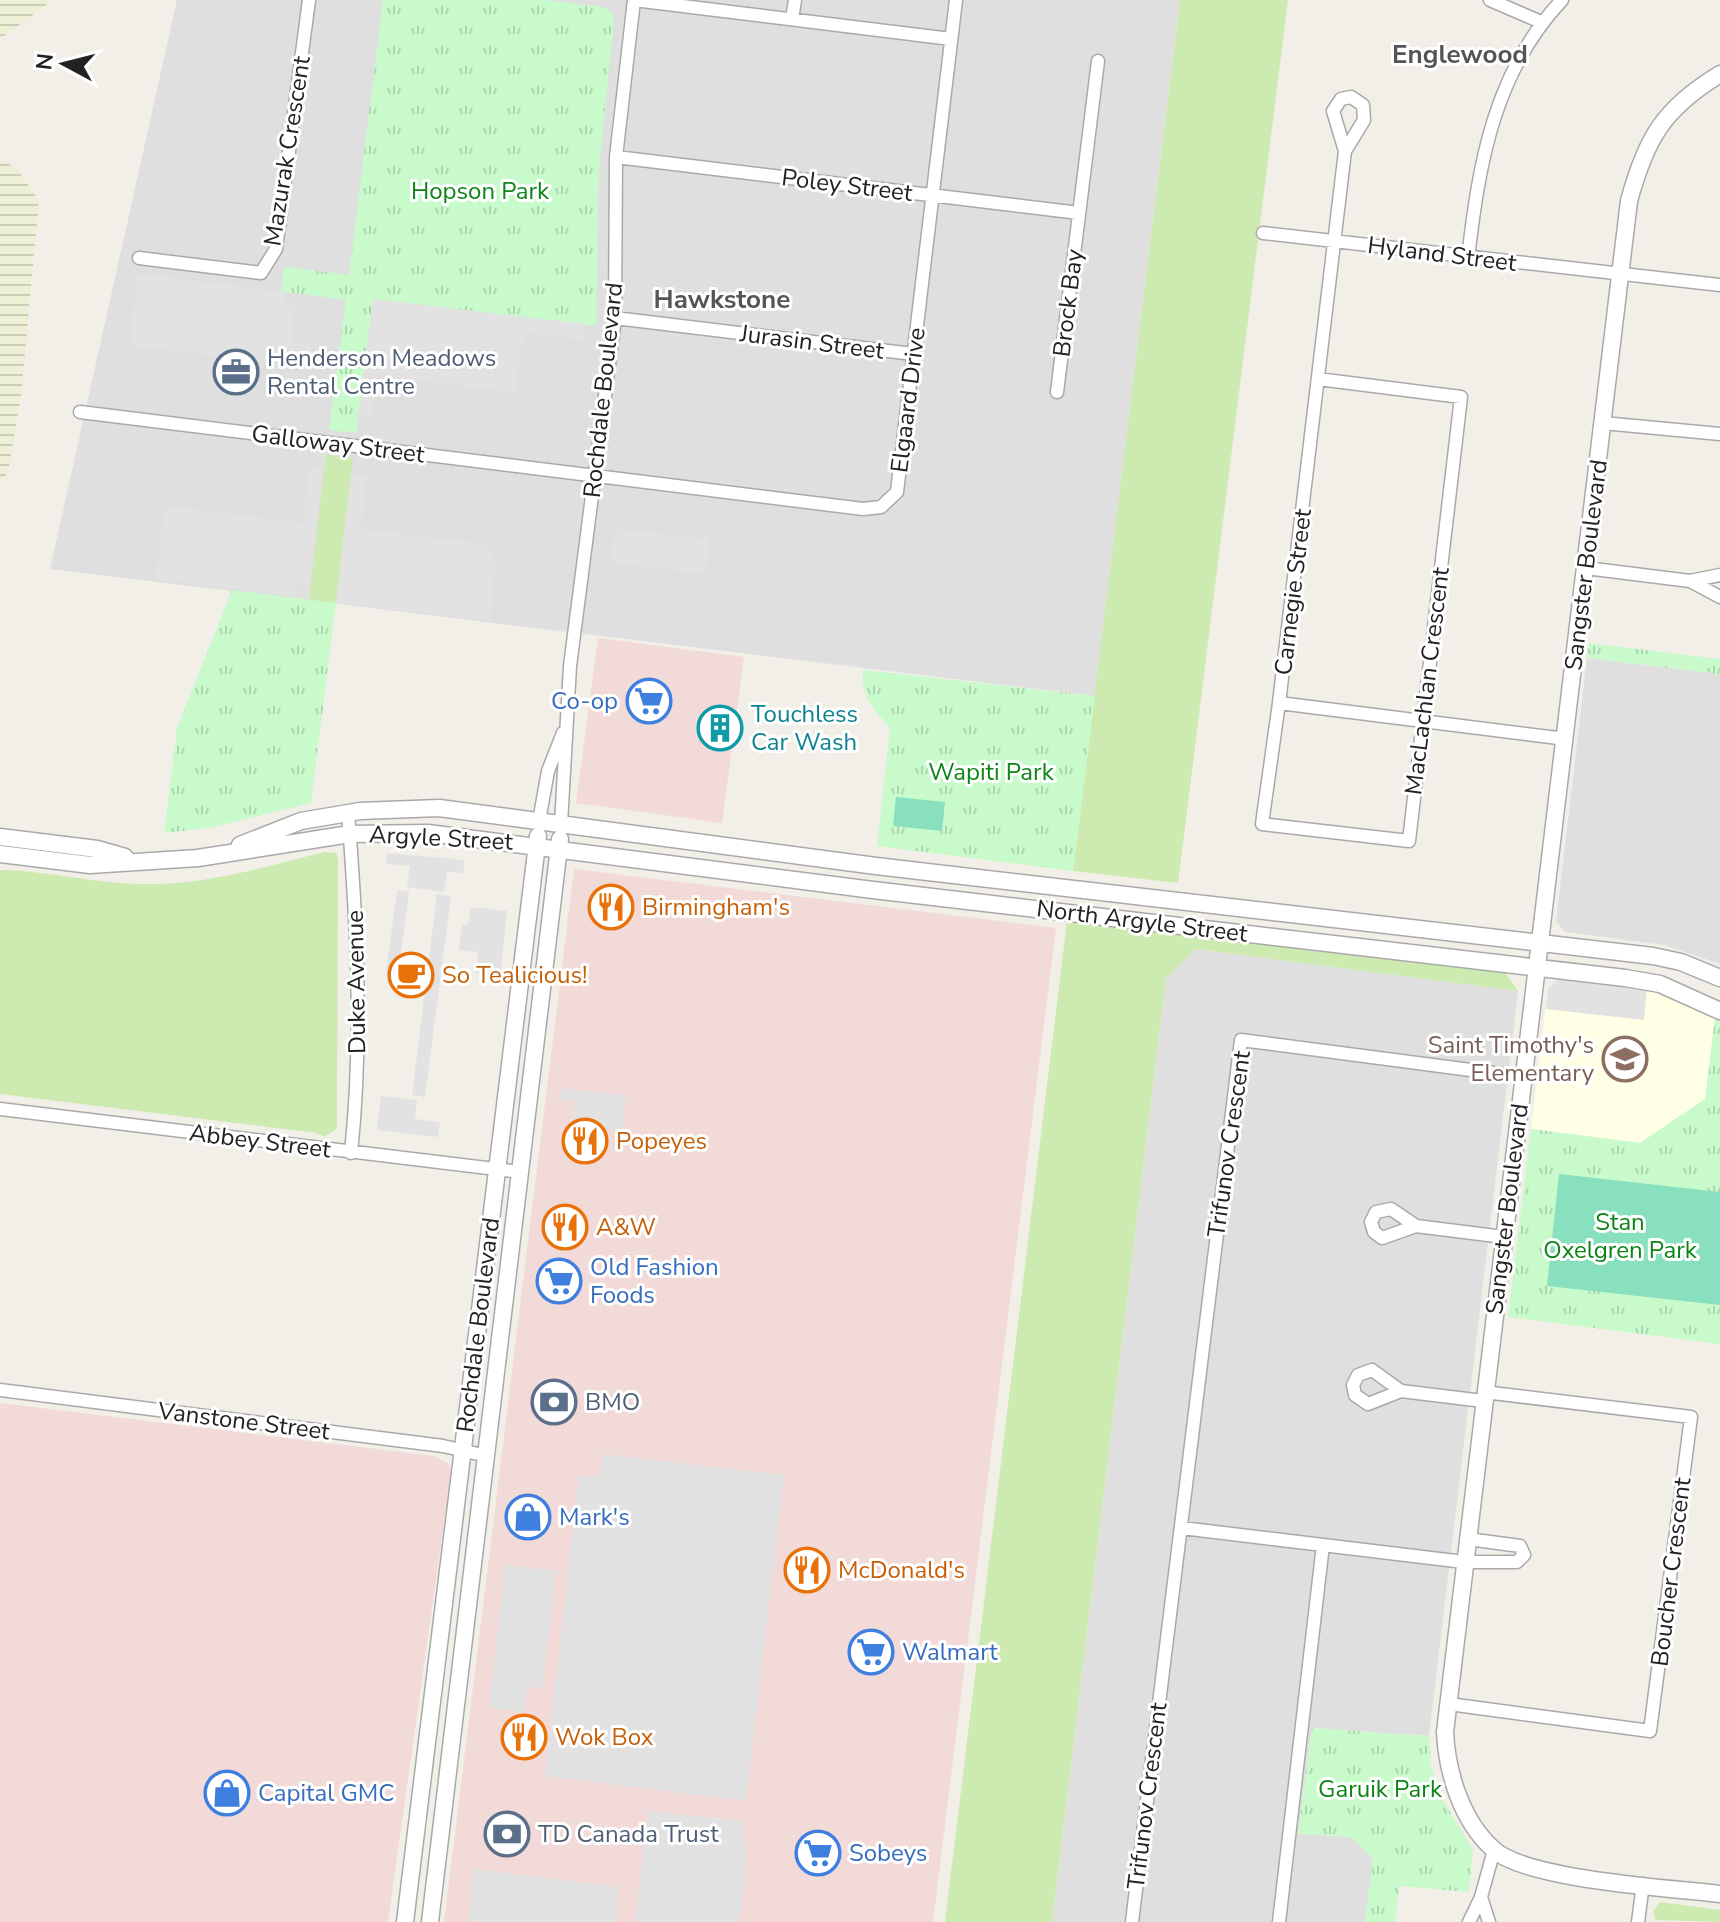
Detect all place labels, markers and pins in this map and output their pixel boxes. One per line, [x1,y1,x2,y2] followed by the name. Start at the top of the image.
[267,342,496,402] place label: Henderson Meadows Rental Centre
[212,348,260,396] office icon: Henderson Meadows Rental Centre
[625,677,673,725] supermarket icon: Co-op
[551,685,618,717] place label: Co-op
[751,698,858,758] place label: Touchless Car Wash
[696,704,744,752] building icon: Touchless Car Wash
[587,883,635,931] restaurant icon: Birmingham's
[642,891,790,923] place label: Birmingham's
[387,951,435,999] cafe icon: So Tealicious!
[442,959,588,991] place label: So Tealicious!
[1428,1029,1595,1089] place label: Saint Timothy's Elementary
[1601,1035,1649,1083] school or university icon: Saint Timothy's Elementary
[561,1117,609,1165] restaurant icon: Popeyes
[616,1125,707,1157] place label: Popeyes
[541,1203,589,1251] restaurant icon: A&W
[596,1211,656,1243] place label: A&W
[590,1251,719,1311] place label: Old Fashion Foods
[535,1257,583,1305] supermarket icon: Old Fashion Foods
[530,1378,578,1426] bank icon: BMO
[585,1386,640,1418] place label: BMO
[504,1493,552,1541] shop icon: Mark's
[559,1501,630,1533] place label: Mark's
[783,1546,831,1594] restaurant icon: McDonald's
[838,1554,965,1586] place label: McDonald's
[847,1628,895,1676] supermarket icon: Walmart
[902,1636,998,1668] place label: Walmart
[500,1713,548,1761] restaurant icon: Wok Box
[555,1721,654,1753] place label: Wok Box
[203,1769,251,1817] shop icon: Capital GMC
[258,1777,395,1809] place label: Capital GMC
[483,1810,531,1858] bank icon: TD Canada Trust
[538,1818,719,1850] place label: TD Canada Trust
[794,1829,842,1877] supermarket icon: Sobeys
[849,1837,927,1869] place label: Sobeys

